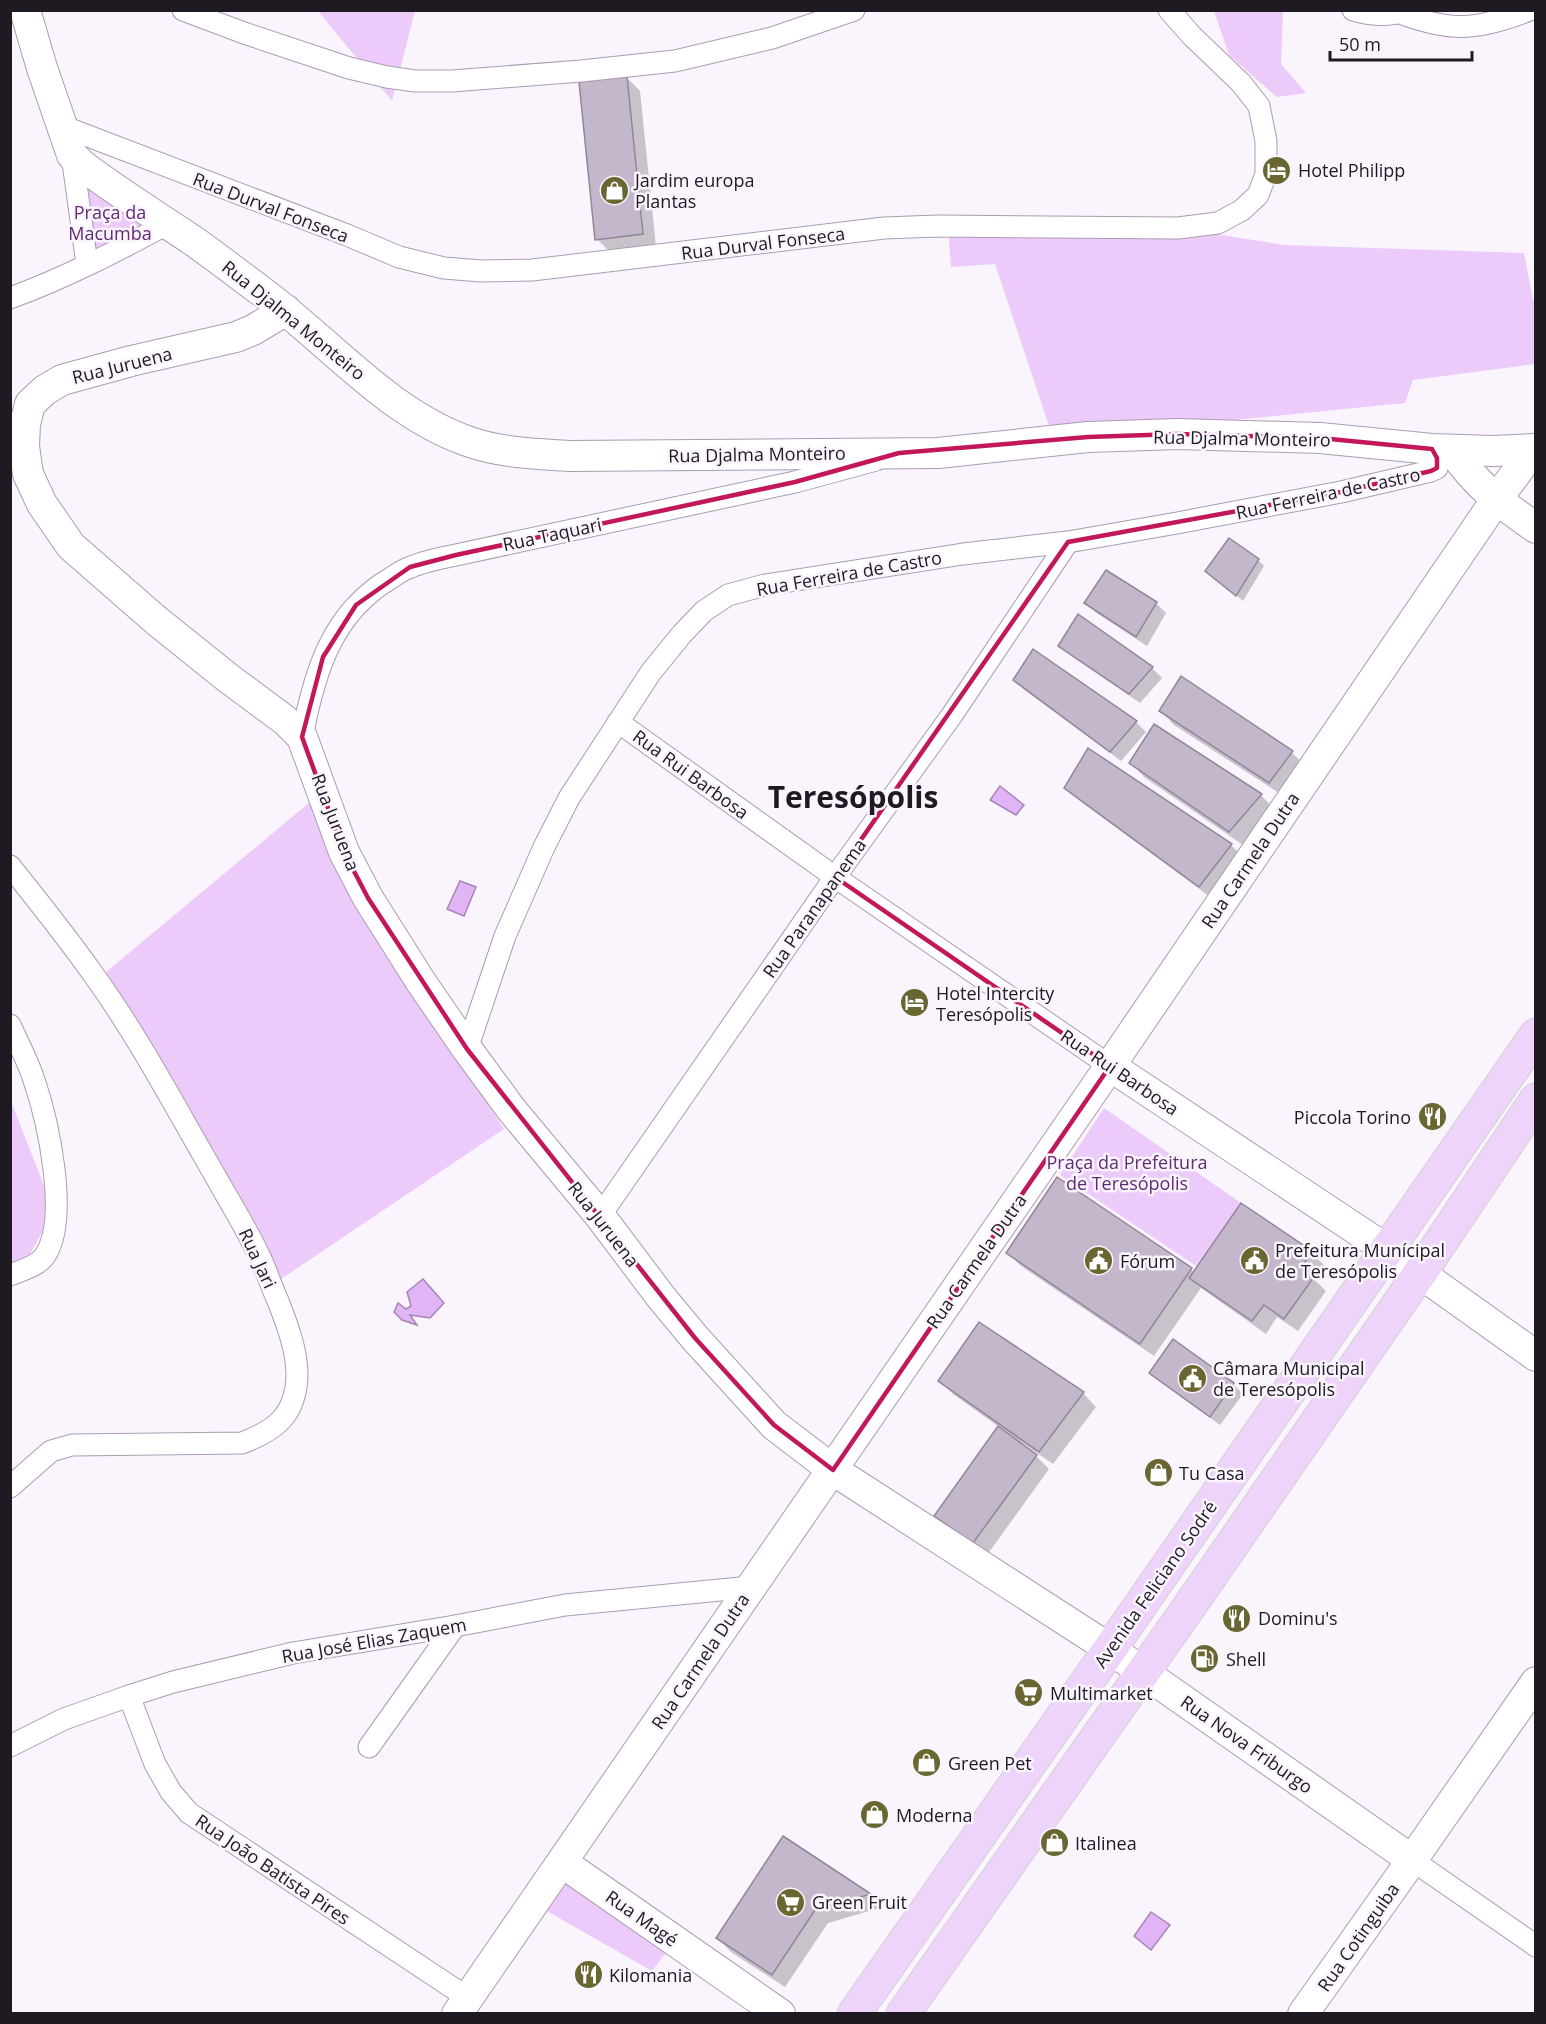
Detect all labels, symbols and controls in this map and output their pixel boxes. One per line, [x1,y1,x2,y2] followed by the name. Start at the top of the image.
[1330,24,1472,62] scale bar
[1339,32,1381,56] text: 50 m
[1261,154,1293,186] hotel icon: Hotel Philipp
[1298,158,1405,182] place label: Hotel Philipp
[190,166,352,248] street label: Rua Durval Fonseca
[633,168,754,213] place label: Jardim europa Plantas
[598,174,630,206] shop icon: Jardim europa Plantas
[68,200,152,245] park label: Praça da Macumba
[680,221,846,265] street label: Rua Durval Fonseca
[217,255,371,385] street label: Rua Djalma Monteiro
[69,341,175,389] street label: Rua Juruena
[1153,424,1331,452] street label: Rua Djalma Monteiro
[668,440,846,468] street label: Rua Djalma Monteiro
[1234,462,1422,524] street label: Rua Ferreira de Castro
[500,512,604,556] street label: Rua Taquari
[754,545,944,601] street label: Rua Ferreira de Castro
[628,724,754,824] street label: Rua Rui Barbosa
[306,770,366,874] street label: Rua Juruena
[768,776,938,817] district label: Teresópolis
[1195,787,1305,933] street label: Rua Carmela Dutra
[757,834,871,982] street label: Rua Paranapanema
[936,981,1055,1026] place label: Hotel Intercity Teresópolis
[899,987,931,1019] hotel icon: Hotel Intercity Teresópolis
[1056,1024,1184,1120] street label: Rua Rui Barbosa
[1416,1101,1448,1133] restaurant icon: Piccola Torino
[1294,1105,1411,1129] place label: Piccola Torino
[1047,1150,1208,1195] park label: Praça da Prefeitura de Teresópolis
[563,1176,645,1272] street label: Rua Juruena
[920,1189,1032,1333] street label: Rua Carmela Dutra
[234,1224,282,1292] street label: Rua Jari
[1275,1238,1445,1283] place label: Prefeitura Munícipal de Teresópolis
[1238,1244,1270,1276] public building icon: Prefeitura Munícipal de Teresópolis
[1083,1245,1115,1277] public building icon: Fórum
[1120,1249,1175,1273] place label: Fórum
[1213,1356,1365,1401] place label: Câmara Municipal de Teresópolis
[1176,1362,1208,1394] public building icon: Câmara Municipal de Teresópolis
[1142,1457,1174,1489] shop icon: Tu Casa
[1179,1461,1245,1485] place label: Tu Casa
[1088,1496,1222,1672] street label: Avenida Feliciano Sodré
[645,1588,755,1734] street label: Rua Carmela Dutra
[1221,1602,1253,1634] restaurant icon: Dominu's
[1258,1606,1338,1630] place label: Dominu's
[280,1612,468,1668] street label: Rua José Elias Zaquem
[1189,1643,1221,1675] fuel station icon: Shell
[1226,1647,1266,1671] place label: Shell
[1013,1677,1045,1709] supermarket icon: Multimarket
[1050,1681,1153,1705] place label: Multimarket
[1176,1689,1318,1799] street label: Rua Nova Friburgo
[911,1747,943,1779] shop icon: Green Pet
[948,1751,1032,1775] place label: Green Pet
[859,1799,891,1831] shop icon: Moderna
[896,1803,973,1827] place label: Moderna
[191,1808,355,1930] street label: Rua João Batista Pires
[1038,1827,1070,1859] shop icon: Italinea
[1075,1831,1137,1855] place label: Italinea
[1312,1878,1404,1996] street label: Rua Cotinguiba
[601,1884,683,1952] street label: Rua Magé
[775,1886,807,1918] supermarket icon: Green Fruit
[812,1890,907,1914] place label: Green Fruit
[572,1959,604,1991] restaurant icon: Kilomania
[609,1963,692,1987] place label: Kilomania

